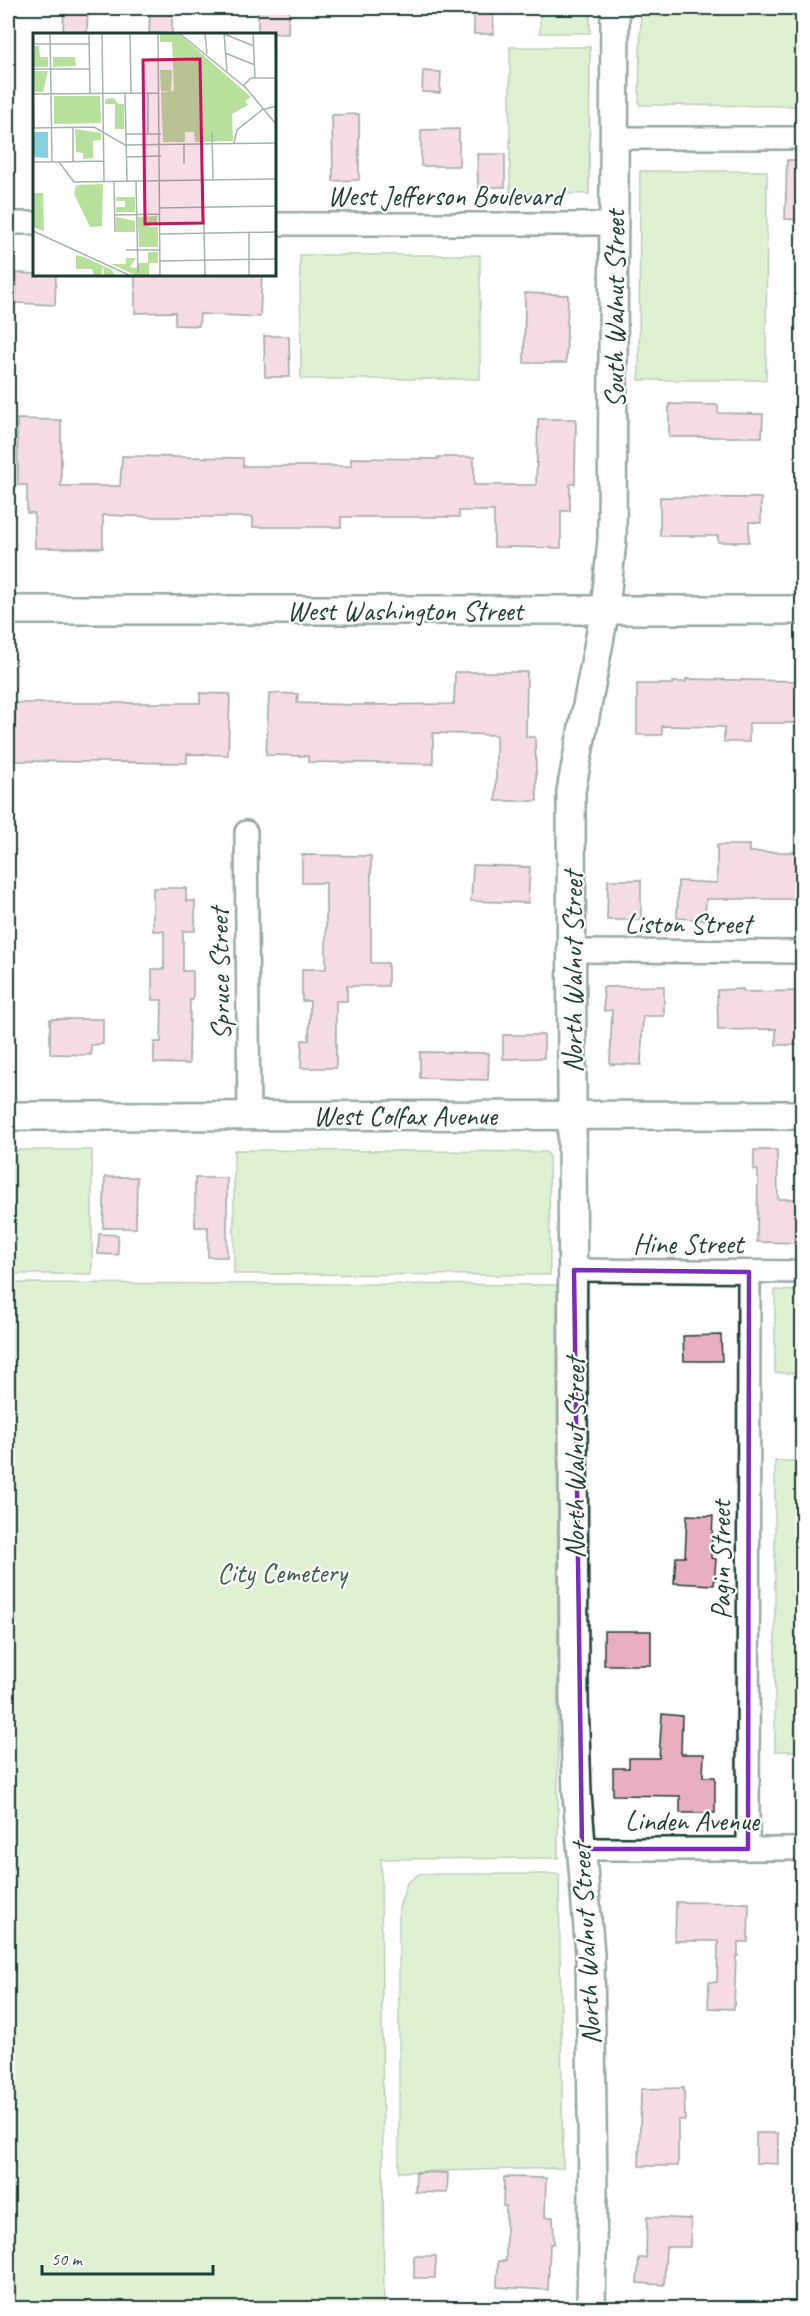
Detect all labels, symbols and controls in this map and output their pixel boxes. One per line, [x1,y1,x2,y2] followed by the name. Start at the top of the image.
[33,33,276,276] inset map
[327,178,566,213] street label: West Jefferson Boulevard
[597,207,632,408] street label: South Walnut Street
[287,593,526,628] street label: West Washington Street
[555,867,590,1073] street label: North Walnut Street
[201,904,238,1040] street label: Spruce Street
[625,906,755,941] street label: Liston Street
[313,1098,499,1133] street label: West Colfax Avenue
[633,1226,746,1261] street label: Hine Street
[557,1353,592,1559] street label: North Walnut Street
[703,1498,738,1620] street label: Pagin Street
[217,1555,349,1590] park label: City Cemetery
[625,1803,761,1838] street label: Linden Avenue
[563,1839,608,2046] street label: North Walnut Street
[42,2238,213,2276] scale bar
[51,2248,84,2270] text: 50 m

